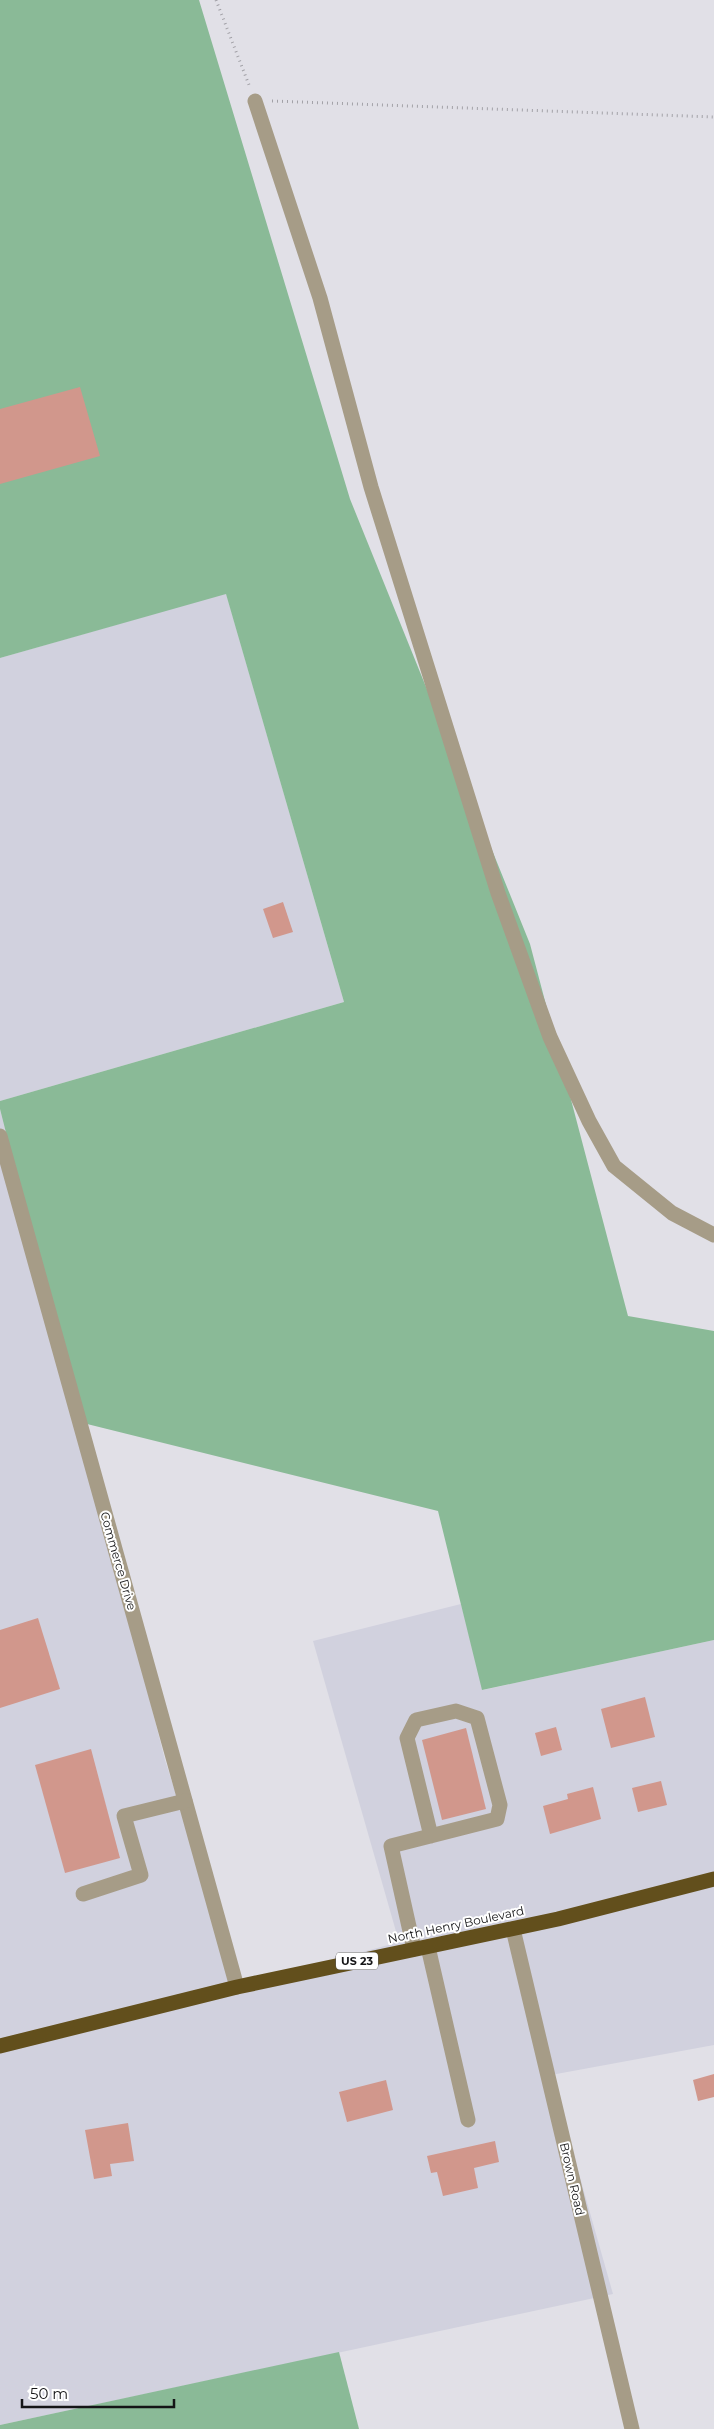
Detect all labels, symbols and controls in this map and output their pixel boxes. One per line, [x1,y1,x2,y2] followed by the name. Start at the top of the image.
[97,1510,140,1612] street label: Commerce Drive
[386,1903,525,1946] street label: North Henry Boulevard
[336,1952,378,1970] road number: US 23
[557,2141,588,2217] street label: Brown Road
[22,2376,175,2408] scale bar
[30,2384,68,2403] text: 50 m

